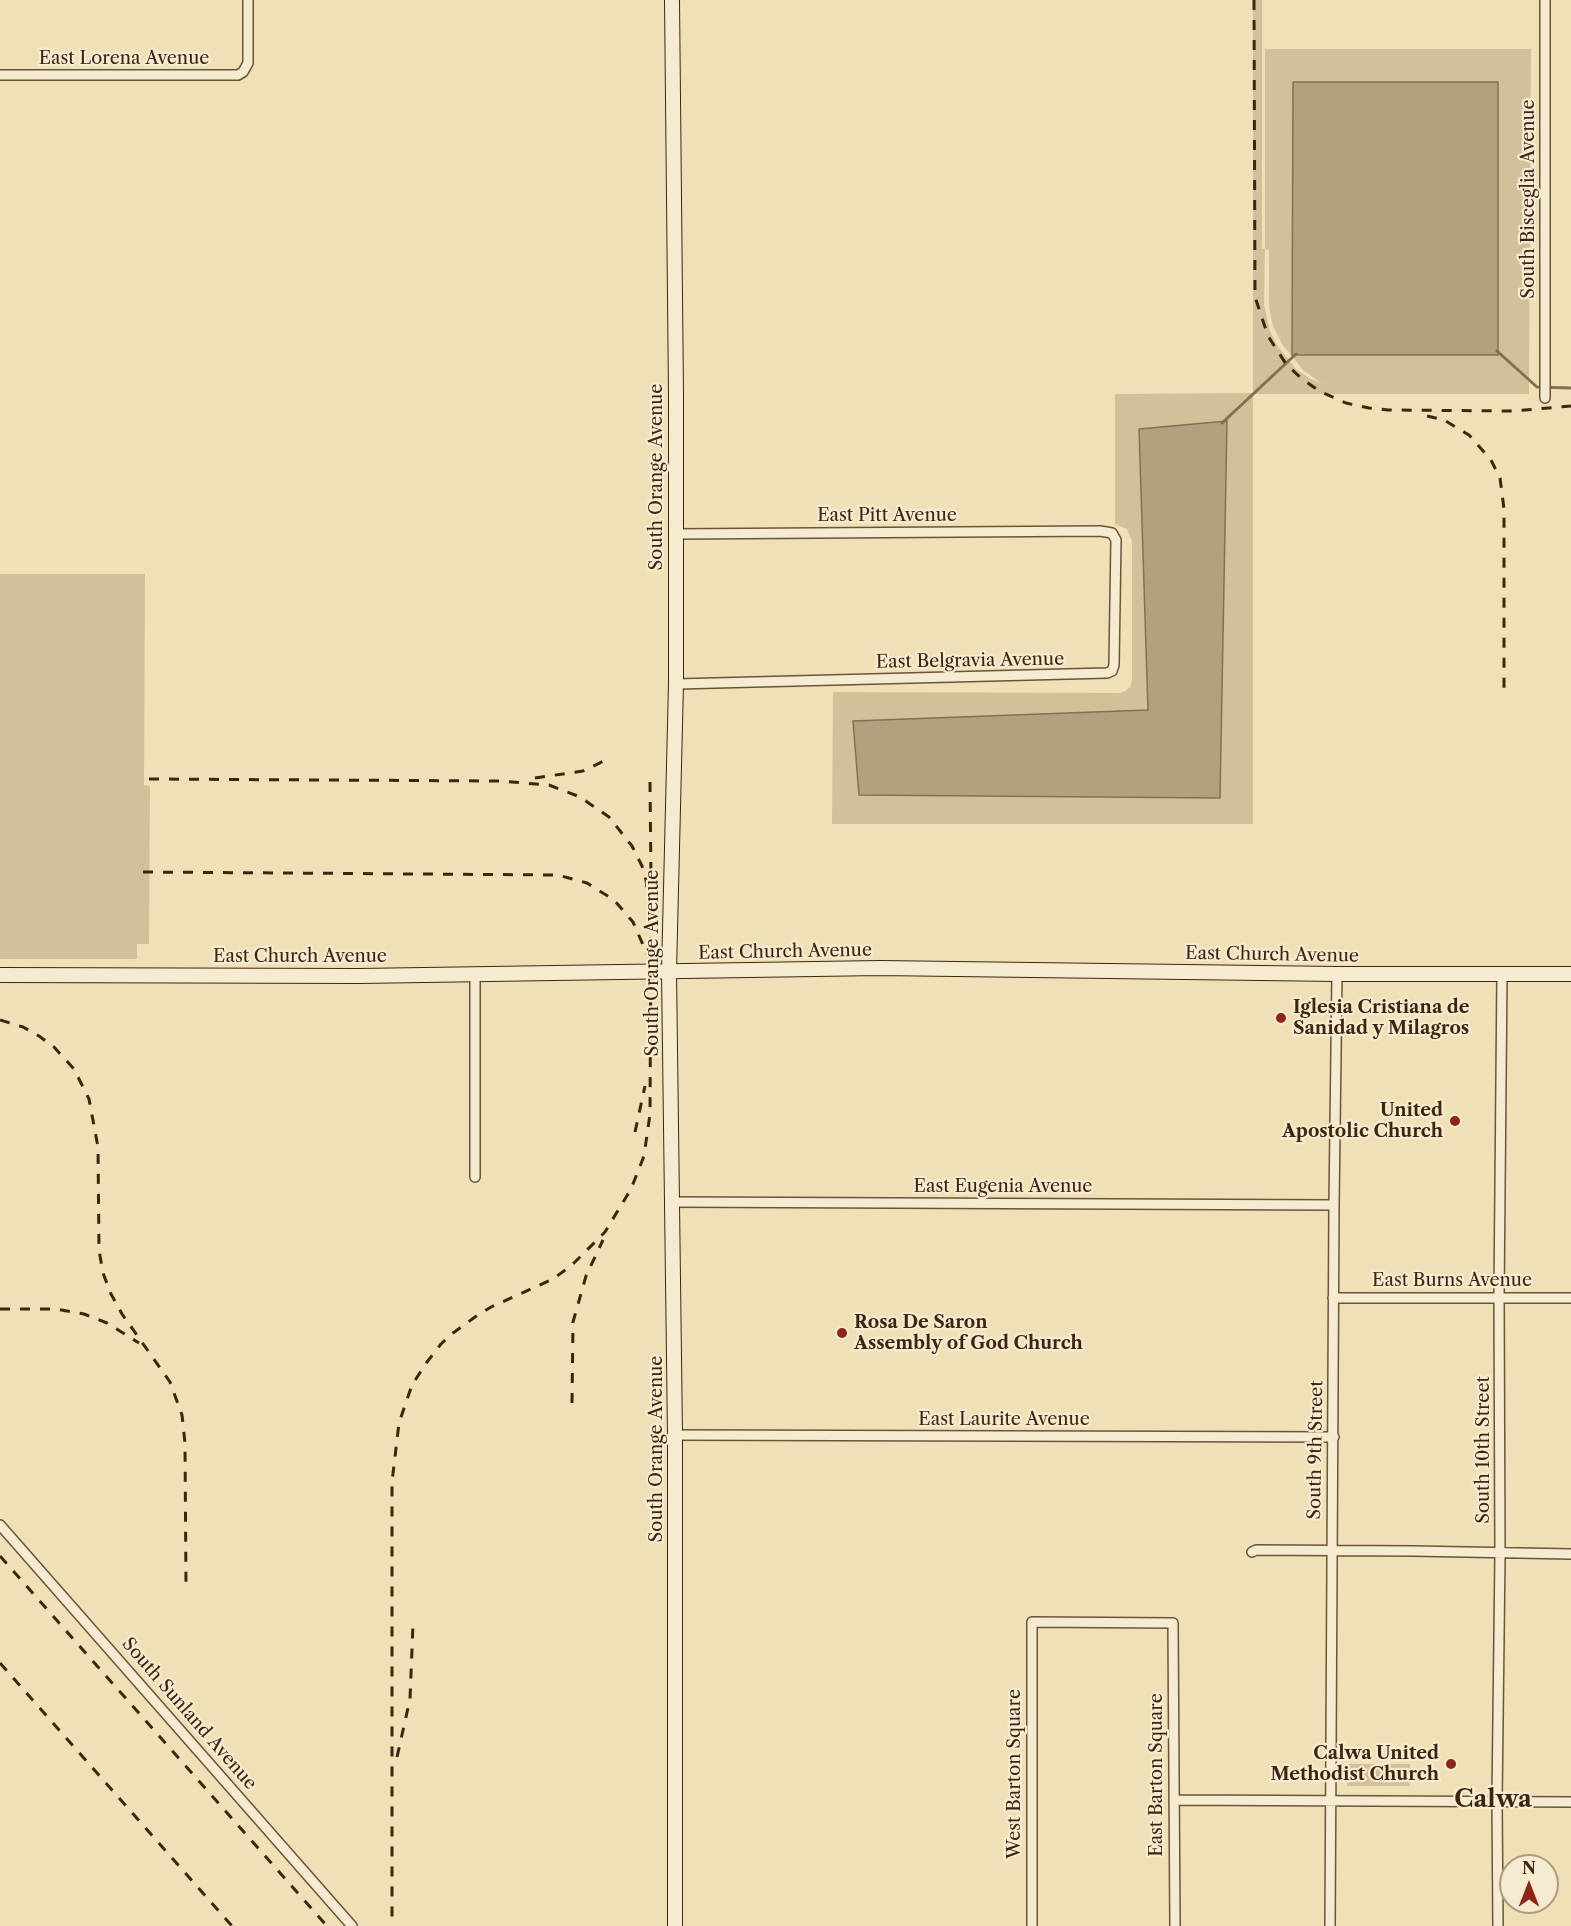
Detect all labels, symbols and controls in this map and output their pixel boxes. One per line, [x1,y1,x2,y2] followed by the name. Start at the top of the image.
[39,48,209,70] street label: East Lorena Avenue
[1518,99,1540,299] street label: South Bisceglia Avenue
[646,384,668,570] street label: South Orange Avenue
[817,505,957,527] street label: East Pitt Avenue
[876,649,1064,673] street label: East Belgravia Avenue
[642,870,664,1056] street label: South Orange Avenue
[698,940,872,964] street label: East Church Avenue
[1185,943,1359,967] street label: East Church Avenue
[213,946,387,968] street label: East Church Avenue
[1293,997,1470,1040] place label: Iglesia Cristiana de Sanidad y Milagros
[1274,1011,1288,1025] marker: Iglesia Cristiana de Sanidad y Milagros
[1282,1100,1443,1142] place label: United Apostolic Church
[1448,1114,1462,1128] marker: United Apostolic Church
[914,1176,1092,1198] street label: East Eugenia Avenue
[1372,1270,1532,1292] street label: East Burns Avenue
[854,1312,1083,1354] place label: Rosa De Saron Assembly of God Church
[835,1326,849,1340] marker: Rosa De Saron Assembly of God Church
[646,1356,668,1542] street label: South Orange Avenue
[1473,1376,1495,1524] street label: South 10th Street
[1304,1380,1328,1520] street label: South 9th Street
[918,1409,1090,1431] street label: East Laurite Avenue
[117,1634,261,1794] street label: South Sunland Avenue
[1004,1689,1026,1859] street label: West Barton Square
[1146,1693,1168,1857] street label: East Barton Square
[1271,1743,1439,1786] place label: Calwa United Methodist Church
[1444,1757,1458,1771] marker: Calwa United Methodist Church
[1454,1786,1532,1814] district label: Calwa
[1499,1854,1559,1914] north arrow
[1522,1858,1536,1878] text: N

